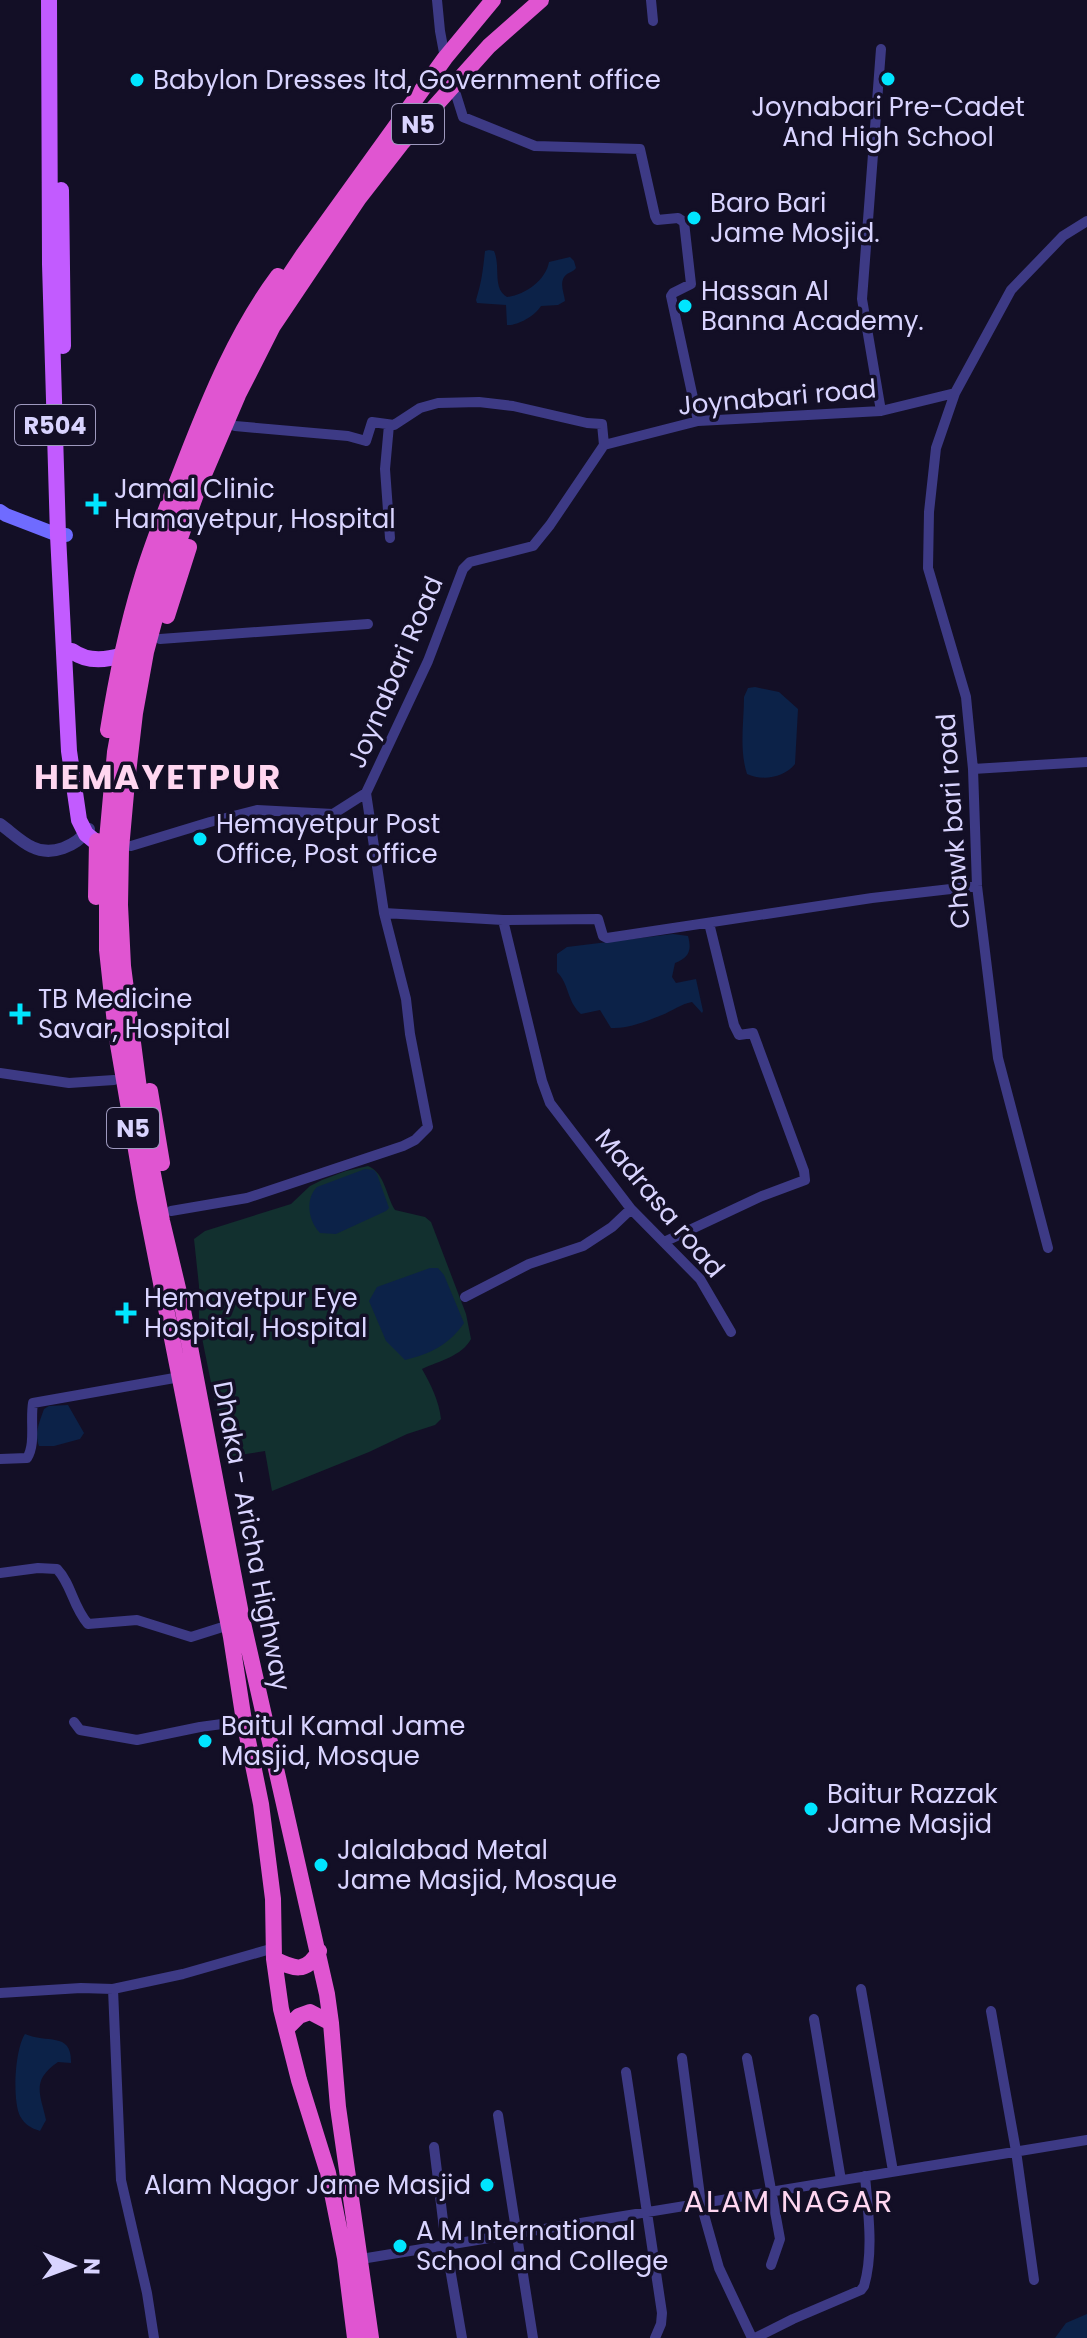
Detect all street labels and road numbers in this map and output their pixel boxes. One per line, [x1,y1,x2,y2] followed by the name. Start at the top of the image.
[392,104,444,144] road number: N5
[676,370,878,424] street label: Joynabari road
[15,405,95,445] road number: R504
[338,571,452,773] street label: Joynabari Road
[928,712,978,930] street label: Chawk bari road
[107,1108,159,1148] road number: N5
[587,1121,733,1285] street label: Madrasa road
[204,1378,300,1694] street label: Dhaka - Aricha Highway

